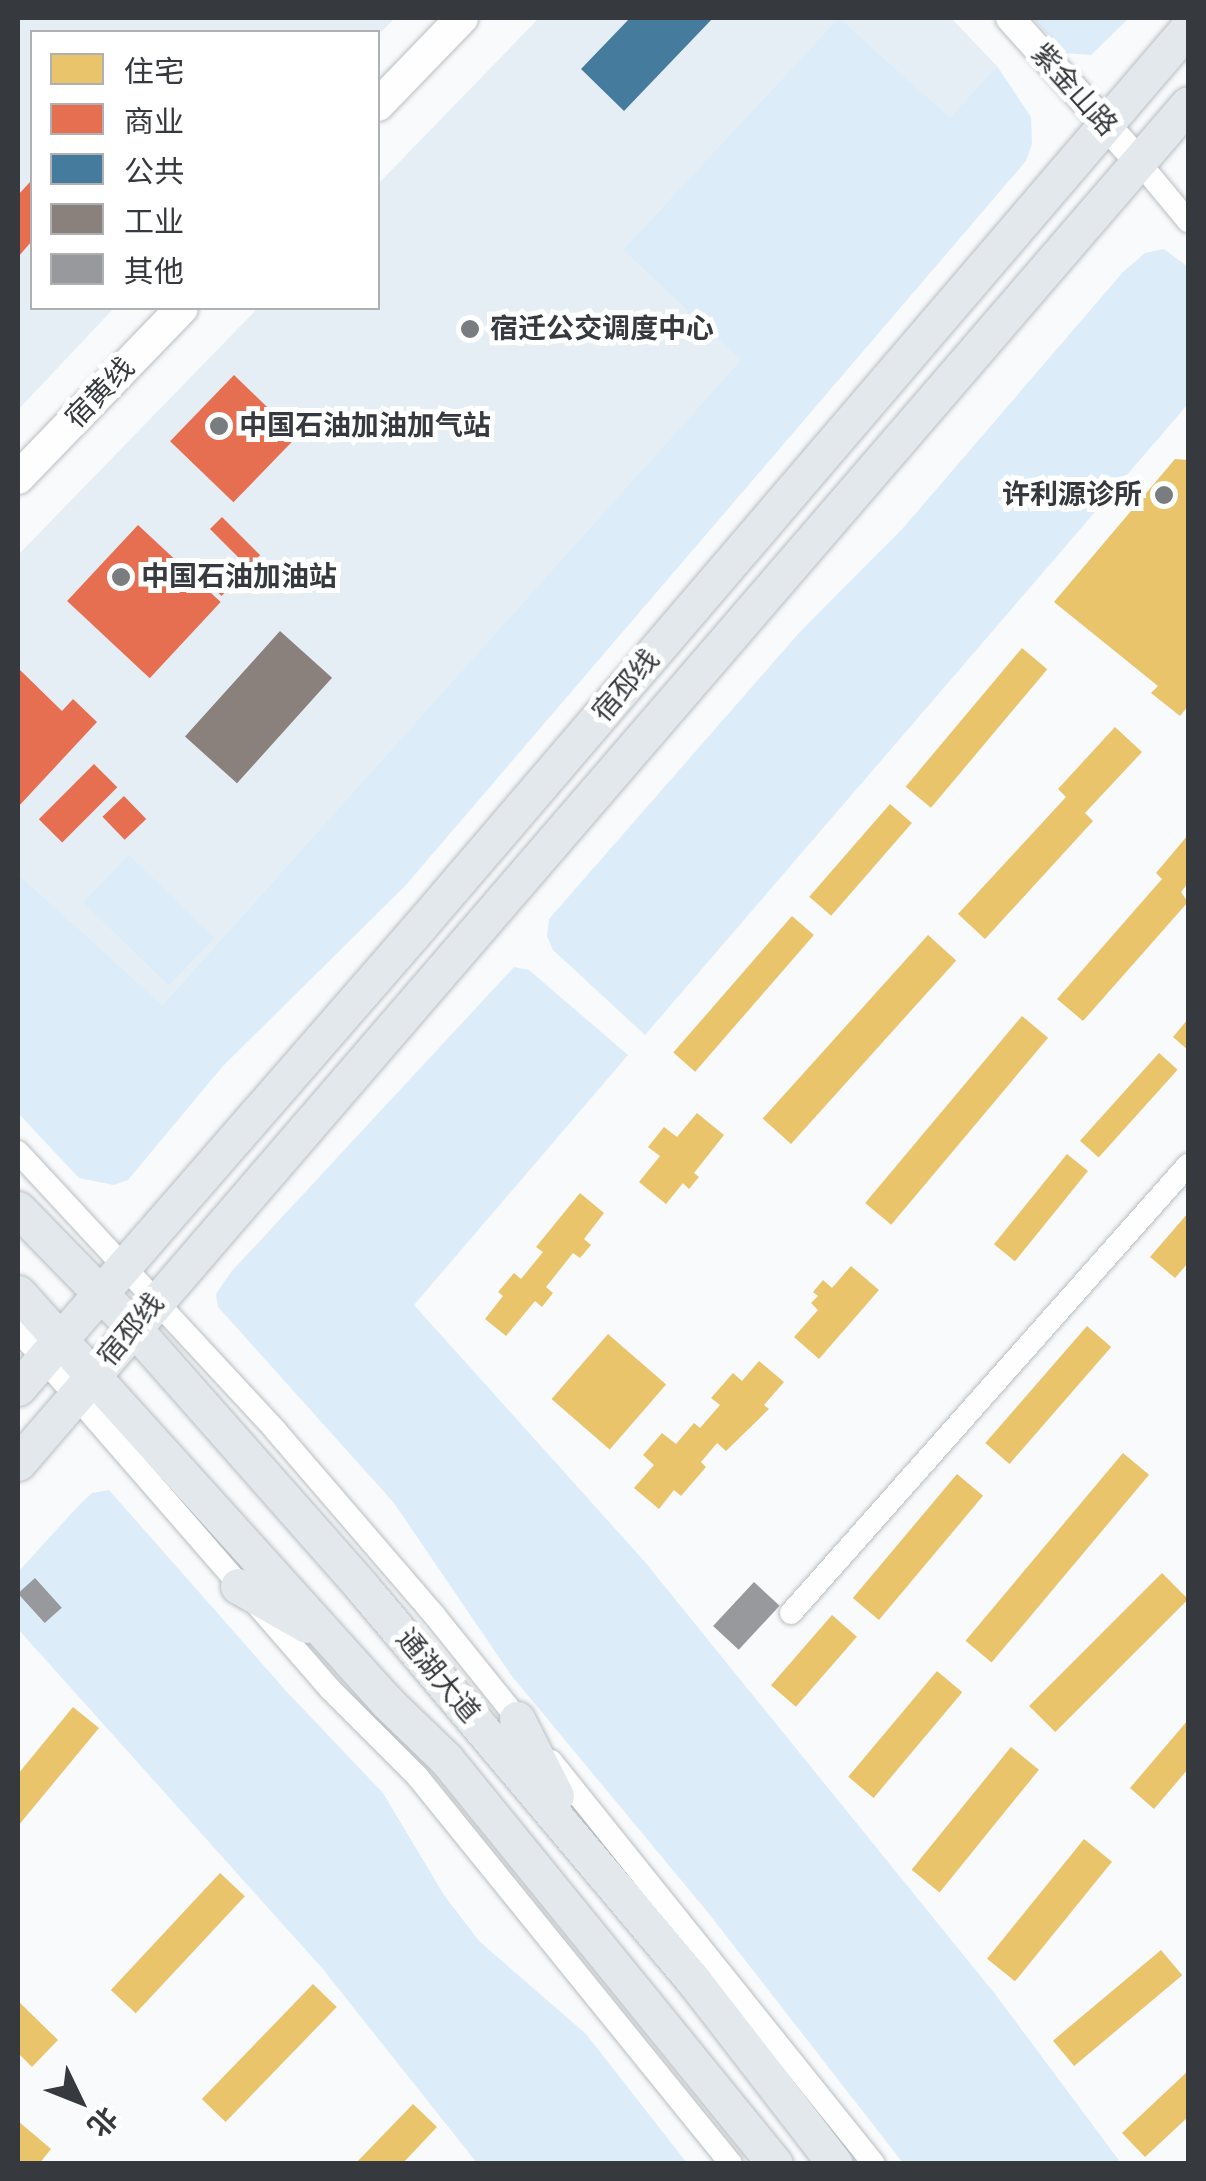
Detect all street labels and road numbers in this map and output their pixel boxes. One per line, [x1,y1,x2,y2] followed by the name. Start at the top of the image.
[1024,37,1124,143] street label: 紫金山路
[59,351,141,435] street label: 宿黄线
[586,643,666,729] street label: 宿邳线
[91,1287,171,1373] street label: 宿邳线
[389,1622,487,1730] street label: 通湖大道

